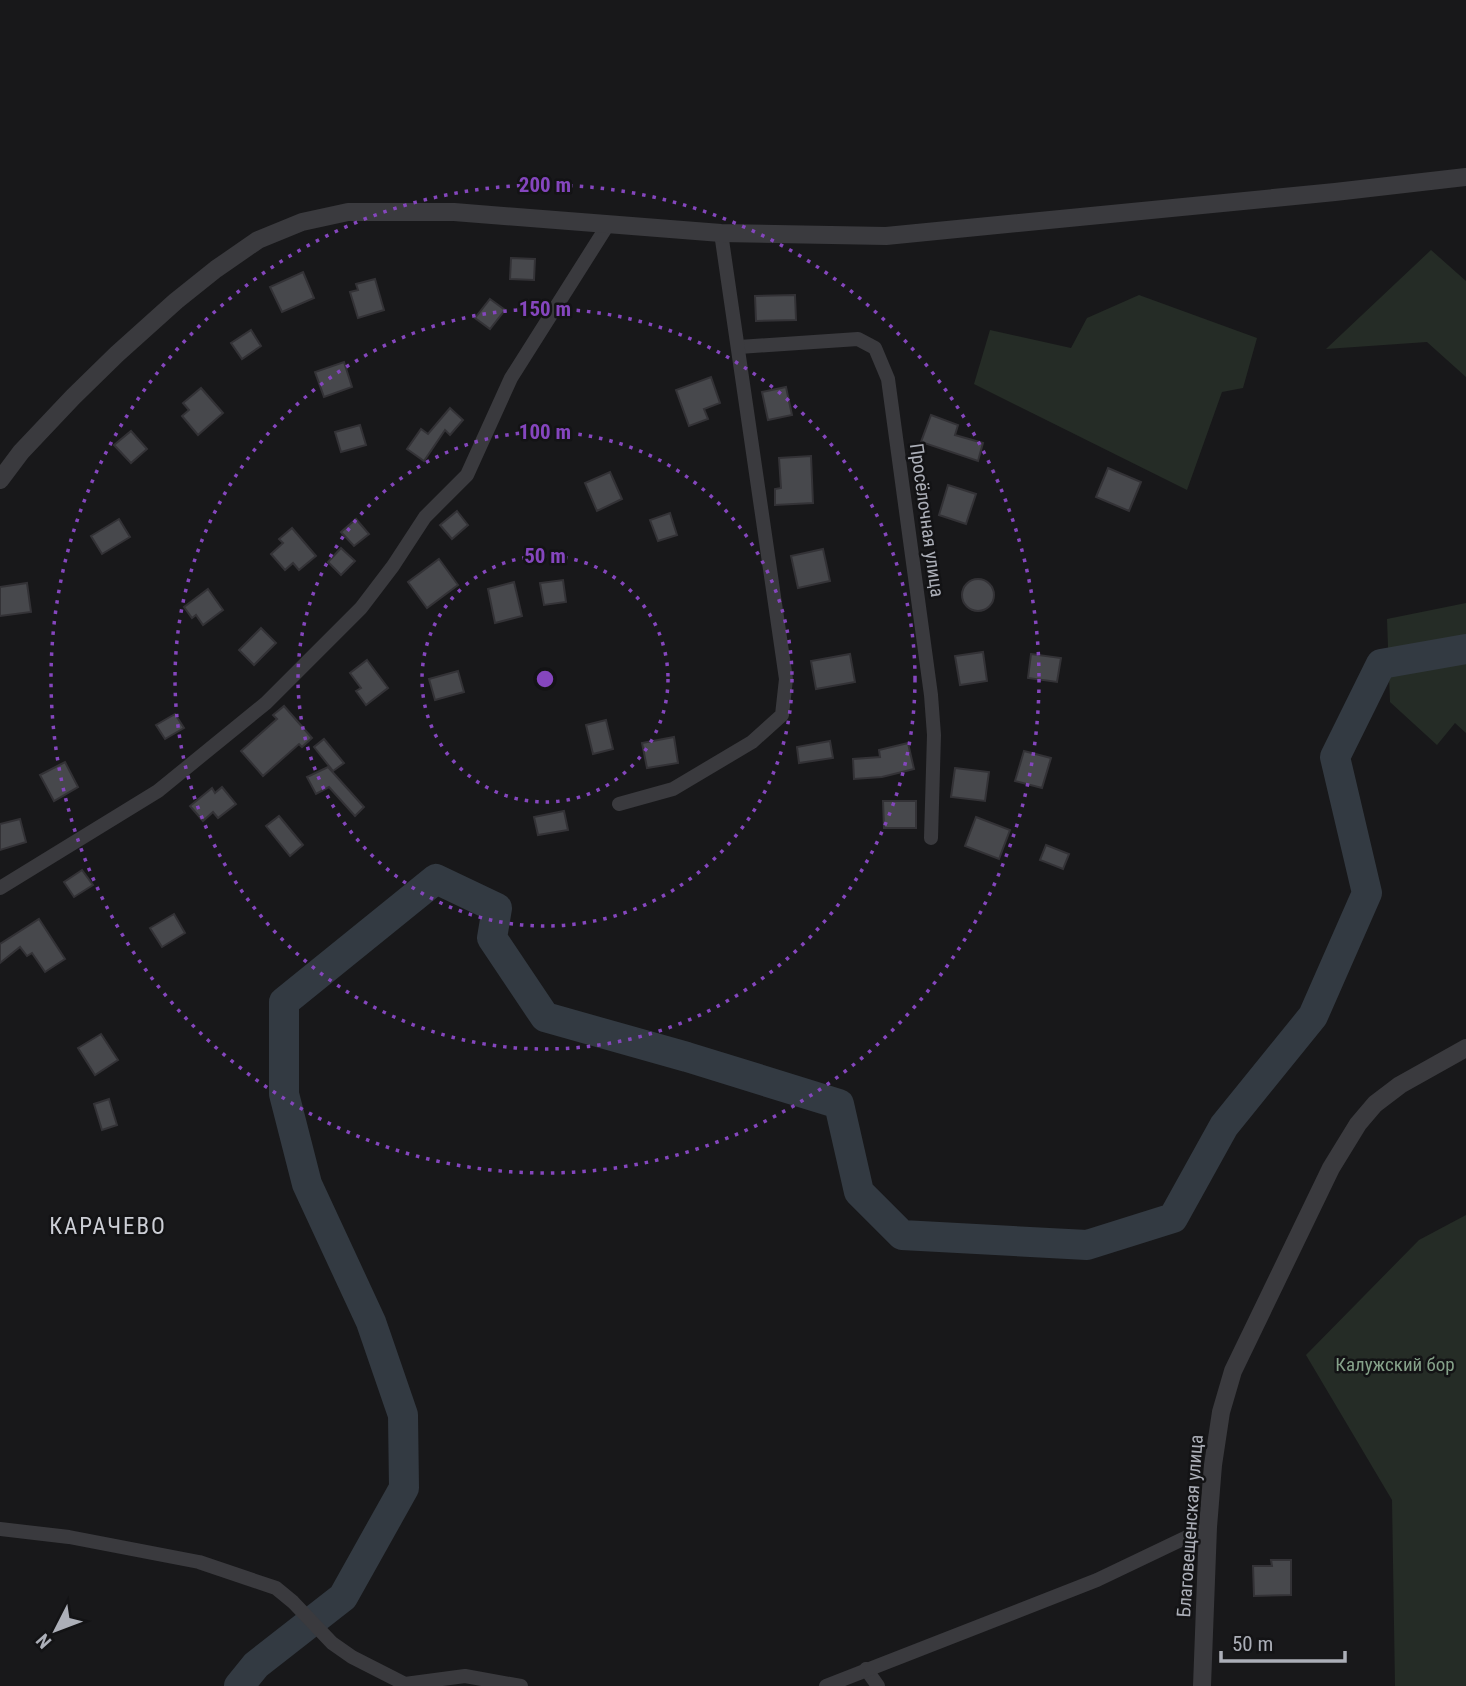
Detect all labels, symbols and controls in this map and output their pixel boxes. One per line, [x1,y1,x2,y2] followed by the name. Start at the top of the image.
[519,173,571,197] text: 200 m
[519,297,571,321] text: 150 m
[519,420,571,444] text: 100 m
[905,442,949,598] street label: Просёлочная улица
[524,544,566,568] text: 50 m
[533,667,557,691] centre of rings
[49,1213,167,1240] district label: КАРАЧЕВО
[1335,1353,1455,1376] park label: Калужский бор
[1172,1434,1208,1618] street label: Благовещенская улица
[21,1595,91,1665] north arrow
[1221,1620,1345,1664] scale bar
[31,1629,56,1653] text: N
[1232,1632,1273,1656] text: 50 m

